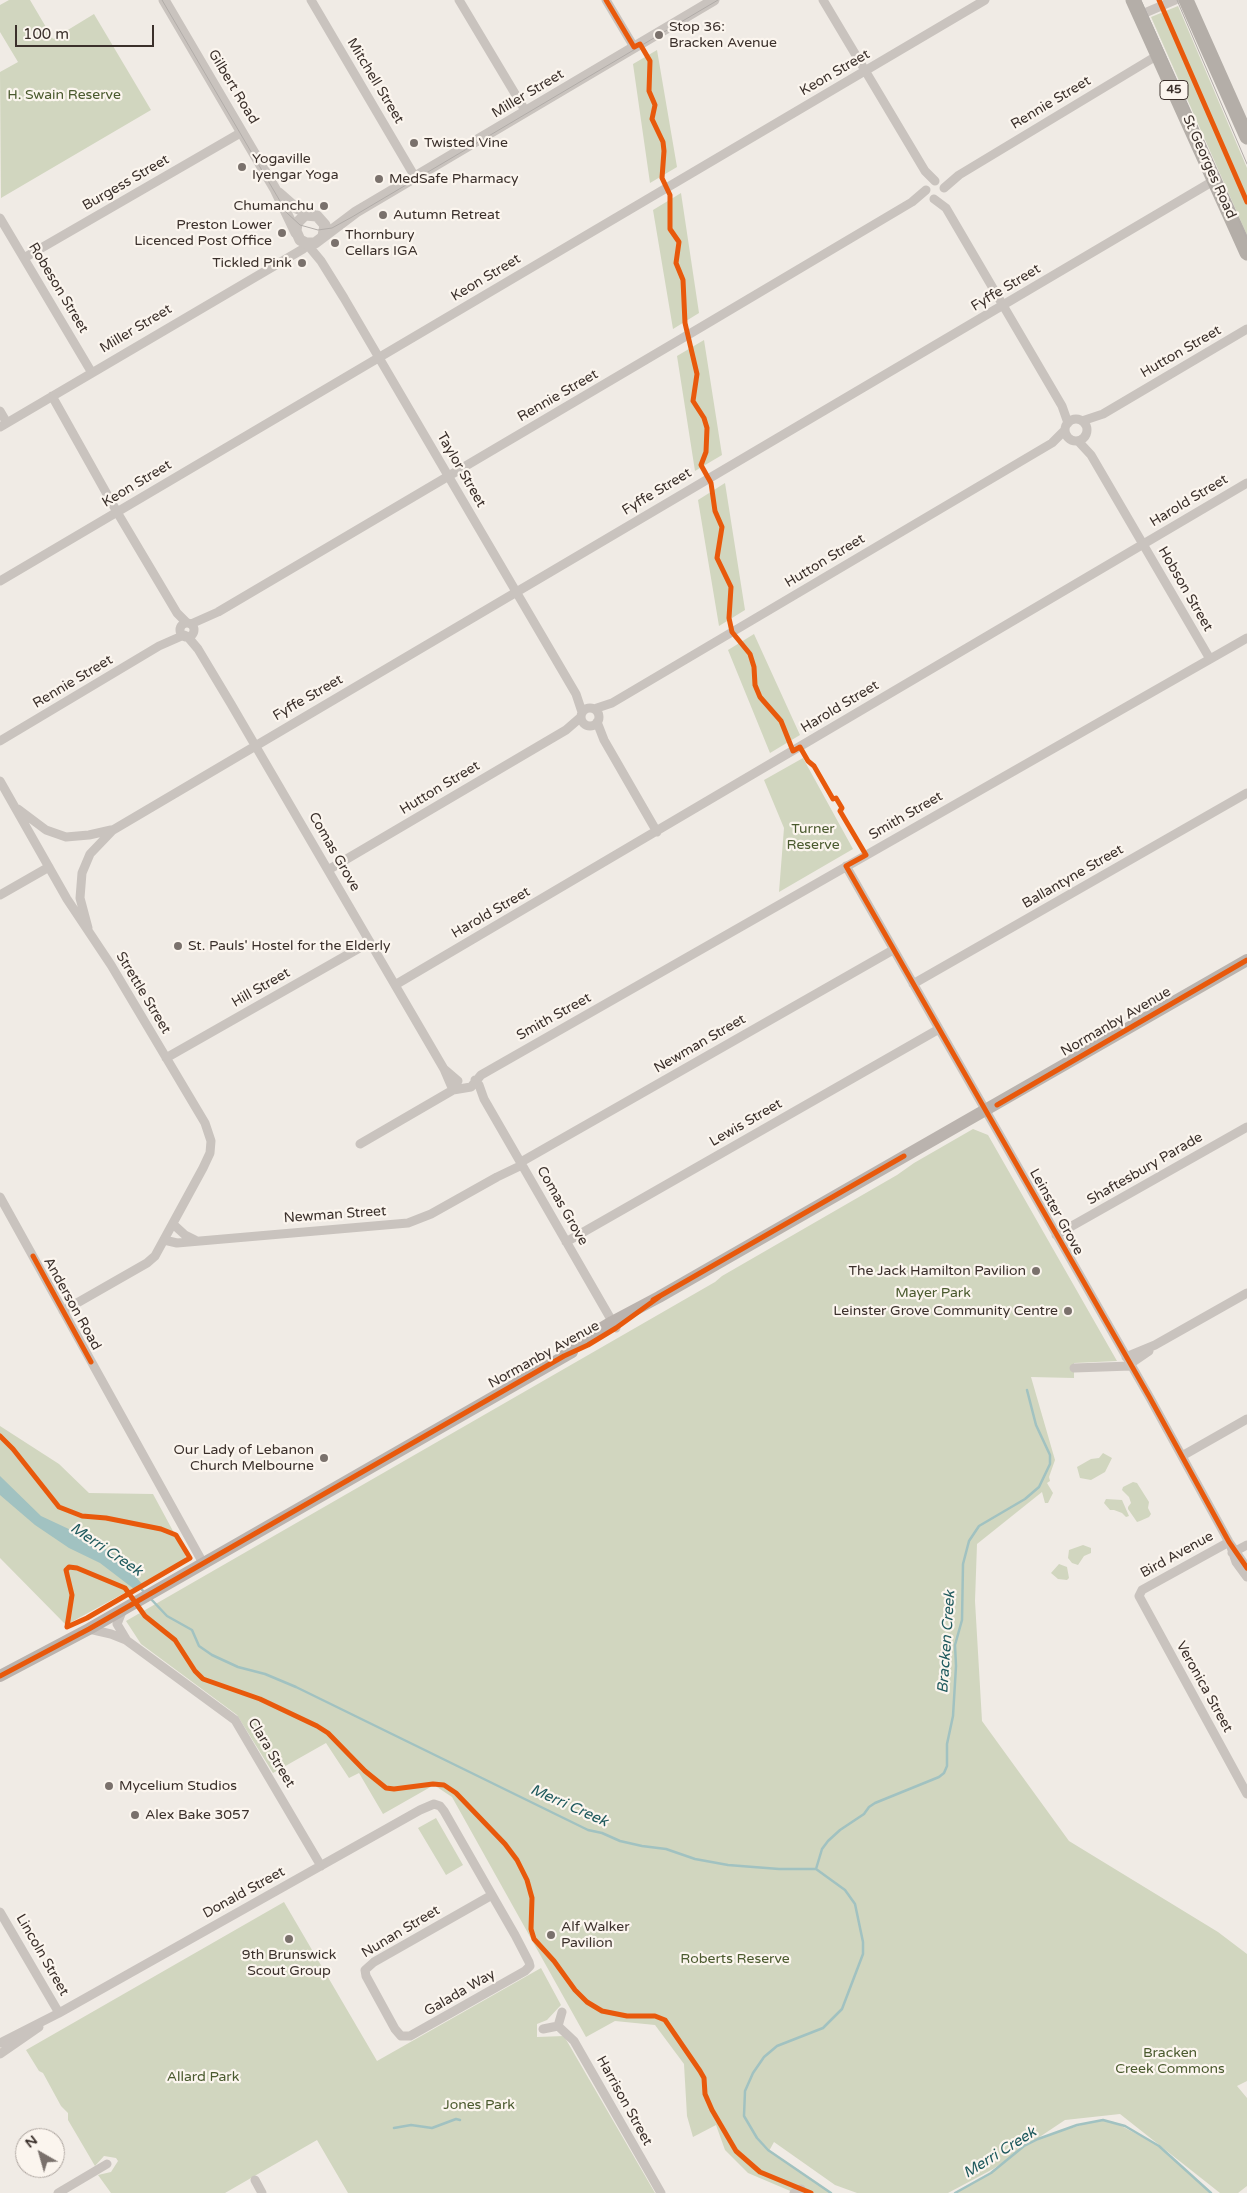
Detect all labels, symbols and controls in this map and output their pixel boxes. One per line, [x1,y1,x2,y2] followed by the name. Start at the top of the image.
[18,15,156,47] scale bar
[669,19,777,52] place label: Stop 36: Bracken Avenue
[23,25,69,43] text: 100 m
[653,29,665,41] marker: Stop 36: Bracken Avenue
[343,35,407,127] street label: Mitchell Street
[797,46,873,100] street label: Keon Street
[204,47,262,127] street label: Gilbert Road
[489,66,567,122] street label: Miller Street
[1008,73,1094,133] street label: Rennie Street
[1160,80,1188,100] road number: 45
[7,87,121,103] park label: H. Swain Reserve
[1179,113,1239,221] street label: St Georges Road
[424,135,508,151] place label: Twisted Vine
[408,137,420,149] marker: Twisted Vine
[80,151,172,215] street label: Burgess Street
[252,151,339,184] place label: Yogaville Iyengar Yoga
[236,161,248,173] marker: Yogaville Iyengar Yoga
[389,171,519,187] place label: MedSafe Pharmacy
[373,173,385,185] marker: MedSafe Pharmacy
[234,198,314,214] place label: Chumanchu
[318,200,330,212] marker: Chumanchu
[393,207,500,223] place label: Autumn Retreat
[377,209,389,221] marker: Autumn Retreat
[134,217,272,250] place label: Preston Lower Licenced Post Office
[276,227,288,239] marker: Preston Lower Licenced Post Office
[345,227,418,260] place label: Thornbury Cellars IGA
[329,237,341,249] marker: Thornbury Cellars IGA
[24,240,92,336] street label: Robeson Street
[448,251,524,305] street label: Keon Street
[212,255,292,271] place label: Tickled Pink
[296,257,308,269] marker: Tickled Pink
[968,261,1044,315] street label: Fyffe Street
[97,301,175,357] street label: Miller Street
[1138,322,1224,382] street label: Hutton Street
[515,366,601,426] street label: Rennie Street
[433,430,489,510] street label: Taylor Street
[99,457,175,511] street label: Keon Street
[619,465,695,519] street label: Fyffe Street
[1147,471,1231,531] street label: Harold Street
[782,531,868,591] street label: Hutton Street
[1154,544,1216,634] street label: Hobson Street
[30,652,116,712] street label: Rennie Street
[270,671,346,725] street label: Fyffe Street
[798,677,882,737] street label: Harold Street
[397,758,483,818] street label: Hutton Street
[866,788,946,844] street label: Smith Street
[305,809,363,895] street label: Comas Grove
[786,821,840,854] park label: Turner Reserve
[1020,841,1126,913] street label: Ballantyne Street
[449,884,533,942] street label: Harold Street
[188,938,391,954] place label: St. Pauls' Hostel for the Elderly
[172,940,184,952] marker: St. Pauls' Hostel for the Elderly
[112,949,174,1037] street label: Strettle Street
[229,965,293,1011] street label: Hill Street
[1058,984,1174,1060] street label: Normanby Avenue
[514,990,594,1044] street label: Smith Street
[651,1011,749,1077] street label: Newman Street
[707,1096,785,1150] street label: Lewis Street
[1084,1129,1206,1209] street label: Shaftesbury Parade
[533,1163,591,1249] street label: Comas Grove
[1025,1166,1087,1258] street label: Leinster Grove
[283,1203,387,1227] street label: Newman Street
[40,1255,104,1353] street label: Anderson Road
[848,1263,1026,1279] place label: The Jack Hamilton Pavilion
[1030,1265,1042,1277] marker: The Jack Hamilton Pavilion
[895,1285,971,1301] park label: Mayer Park
[833,1303,1058,1319] place label: Leinster Grove Community Centre
[1062,1305,1074,1317] marker: Leinster Grove Community Centre
[486,1318,602,1392] street label: Normanby Avenue
[174,1442,314,1474] place label: Our Lady of Lebanon Church Melbourne
[318,1452,330,1464] marker: Our Lady of Lebanon Church Melbourne
[67,1519,145,1581] water label: Merri Creek
[1138,1528,1216,1582] street label: Bird Avenue
[934,1590,960,1694] water label: Bracken Creek
[1172,1639,1236,1735] street label: Veronica Street
[244,1715,298,1791] street label: Clara Street
[119,1778,237,1794] place label: Mycelium Studios
[103,1780,115,1792] marker: Mycelium Studios
[527,1781,611,1831] water label: Merri Creek
[145,1807,250,1823] place label: Alex Bake 3057
[129,1809,141,1821] marker: Alex Bake 3057
[200,1864,288,1922] street label: Donald Street
[359,1902,443,1962] street label: Nunan Street
[12,1911,72,1999] street label: Lincoln Street
[561,1919,630,1951] place label: Alf Walker Pavilion
[545,1929,557,1941] marker: Alf Walker Pavilion
[283,1933,295,1945] marker: 9th Brunswick Scout Group
[242,1947,336,1980] place label: 9th Brunswick Scout Group
[680,1951,790,1967] park label: Roberts Reserve
[422,1966,498,2020] street label: Galada Way
[1115,2045,1225,2078] park label: Bracken Creek Commons
[592,2053,656,2149] street label: Harrison Street
[167,2069,239,2085] park label: Allard Park
[443,2097,515,2113] park label: Jones Park
[960,2123,1040,2183] water label: Merri Creek
[15,2128,65,2178] north arrow
[21,2131,41,2152] text: N

